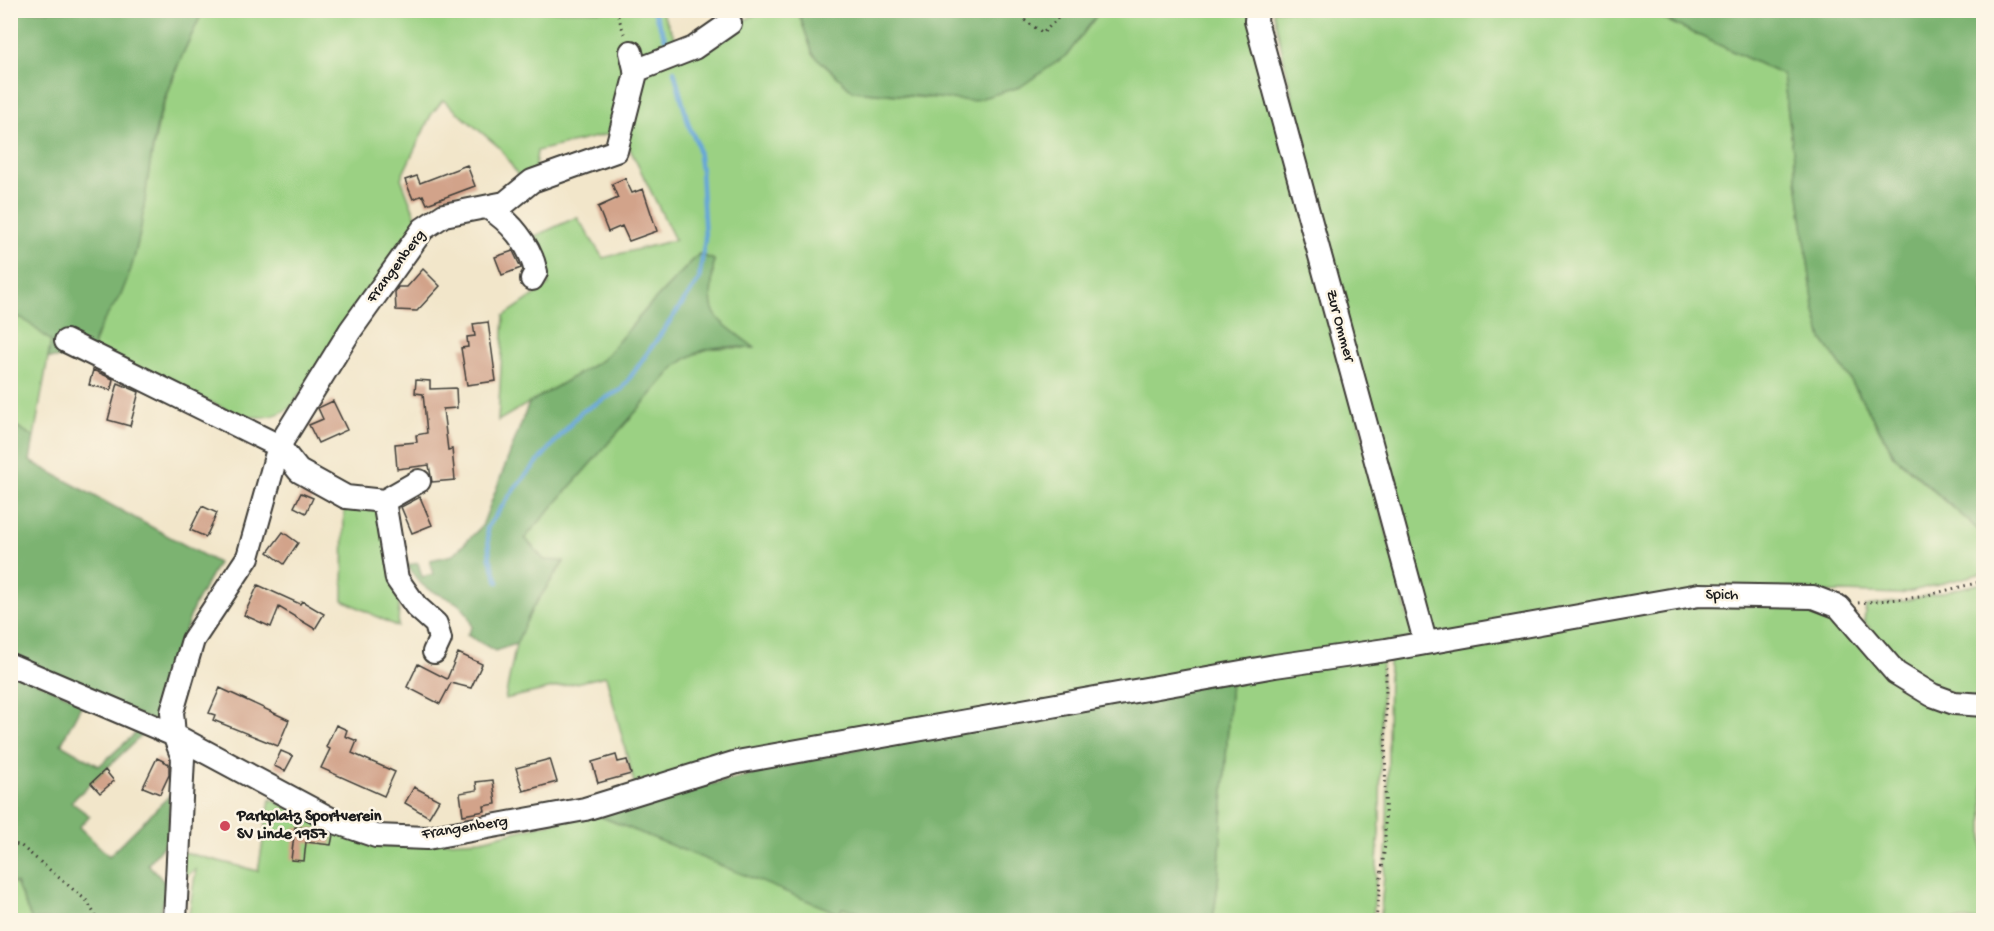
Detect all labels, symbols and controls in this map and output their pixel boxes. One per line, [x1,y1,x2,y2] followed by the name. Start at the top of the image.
[363,227,431,308] street label: Frangenberg
[1320,288,1358,365] street label: Zur Ommer
[1705,586,1739,606] street label: Spich
[236,808,382,845] place label: Parkplatz Sportverein SV Linde 1957
[420,813,509,845] street label: Frangenberg
[218,819,232,833] marker: Parkplatz Sportverein SV Linde 1957

